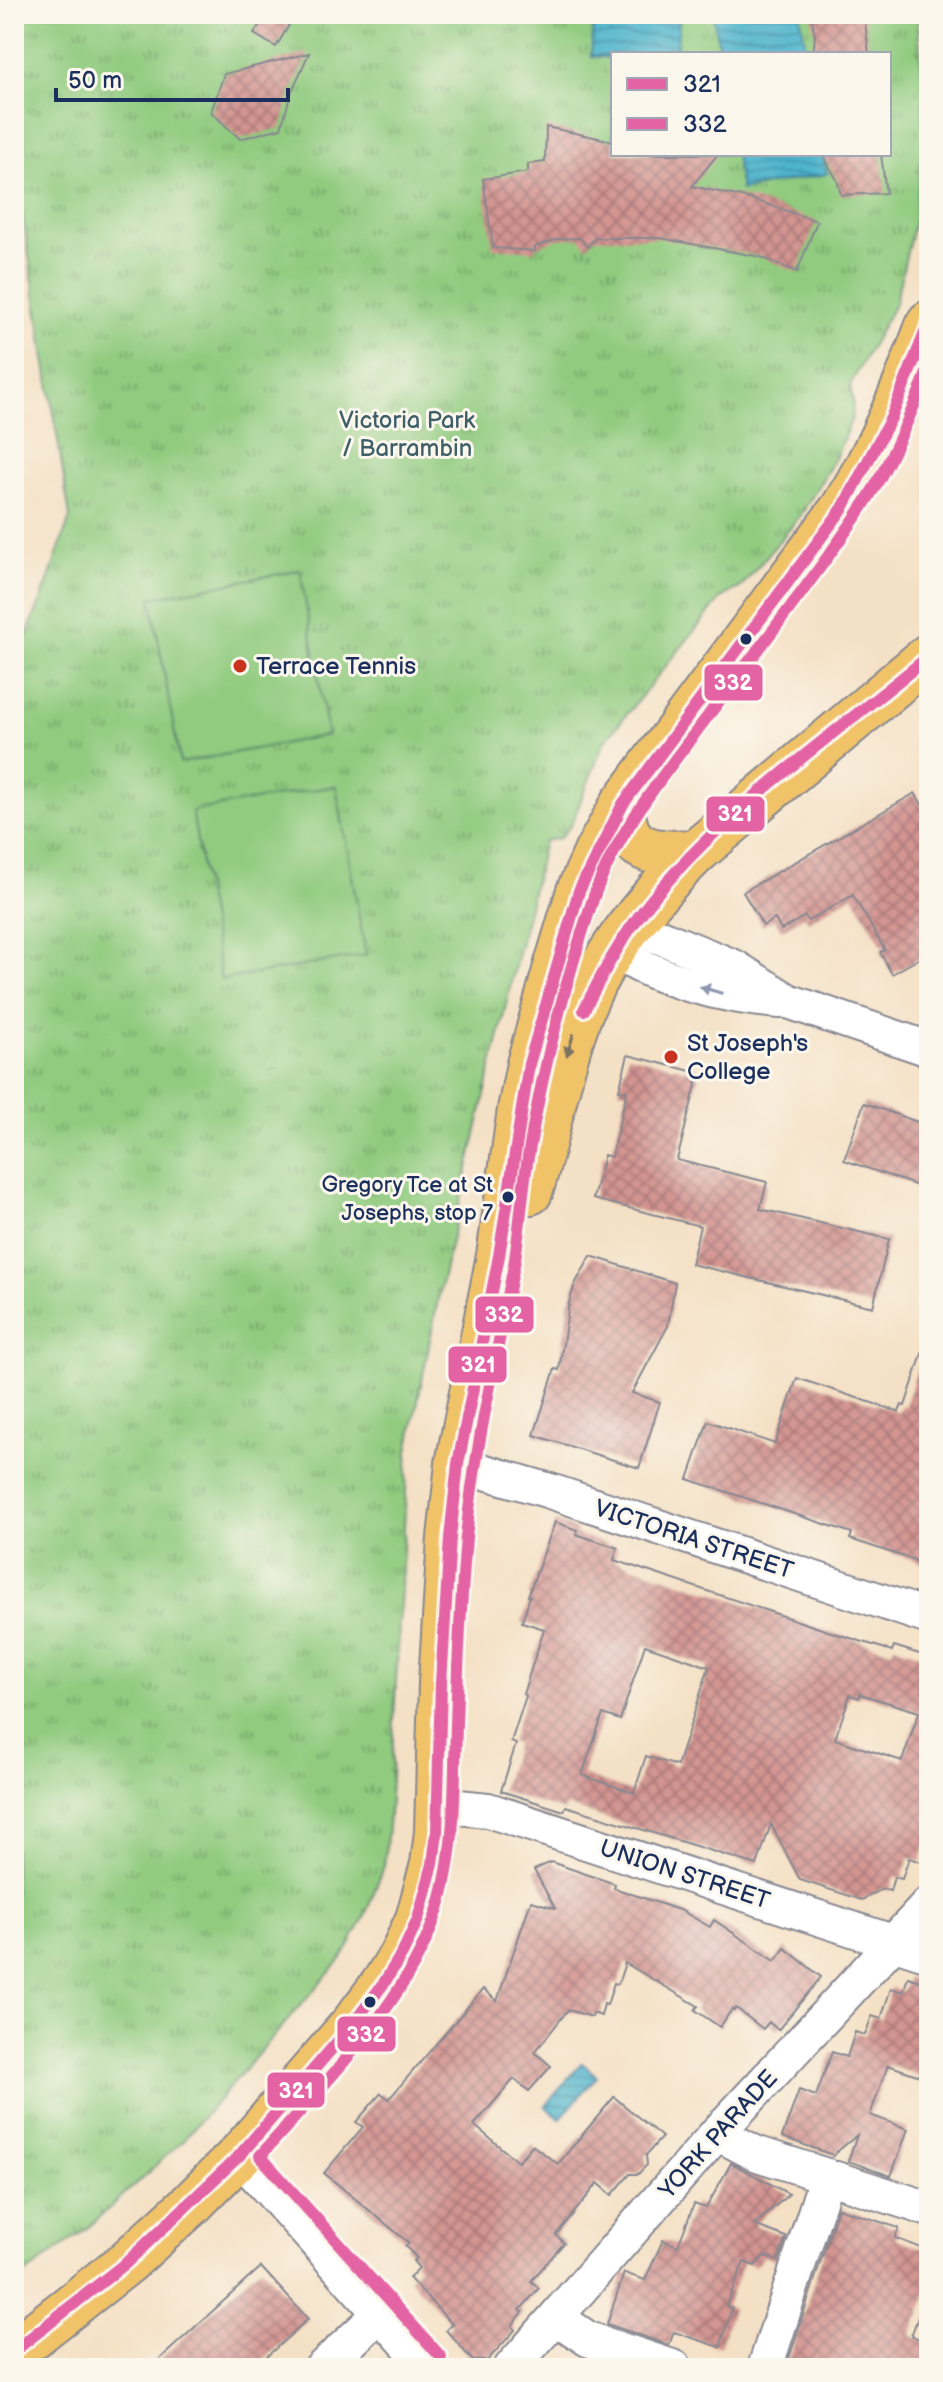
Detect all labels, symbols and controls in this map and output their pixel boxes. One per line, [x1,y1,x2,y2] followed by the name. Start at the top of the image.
[56,52,288,102] scale bar
[611,52,891,156] legend
[68,66,122,95] text: 50 m
[683,70,721,99] text: 321
[683,110,727,139] text: 332
[339,406,475,463] park label: Victoria Park / Barrambin
[738,631,754,647] unlabelled marker
[256,652,416,681] place label: Terrace Tennis
[231,657,249,675] marker: Terrace Tennis
[703,663,764,702] line badge: 332
[714,670,752,697] text: 332
[705,795,766,833] line badge: 321
[718,801,752,828] text: 321
[699,983,723,996] one-way arrow
[687,1029,808,1086] place label: St Joseph's College
[564,1034,576,1058] one-way arrow
[662,1048,680,1066] marker: St Joseph's College
[322,1172,493,1227] place label: Gregory Tce at St Josephs, stop 7
[500,1189,516,1205] marker: Gregory Tce at St Josephs, stop 7
[474,1295,535,1334] line badge: 332
[485,1302,523,1329] text: 332
[447,1345,508,1384] line badge: 321
[461,1352,495,1379] text: 321
[591,1494,797,1585] street label: VICTORIA STREET
[596,1833,774,1916] street label: UNION STREET
[362,1994,378,2010] unlabelled marker
[336,2015,397,2053] line badge: 332
[347,2022,385,2049] text: 332
[652,2064,784,2206] street label: YORK PARADE
[266,2071,326,2109] line badge: 321
[279,2078,313,2105] text: 321

